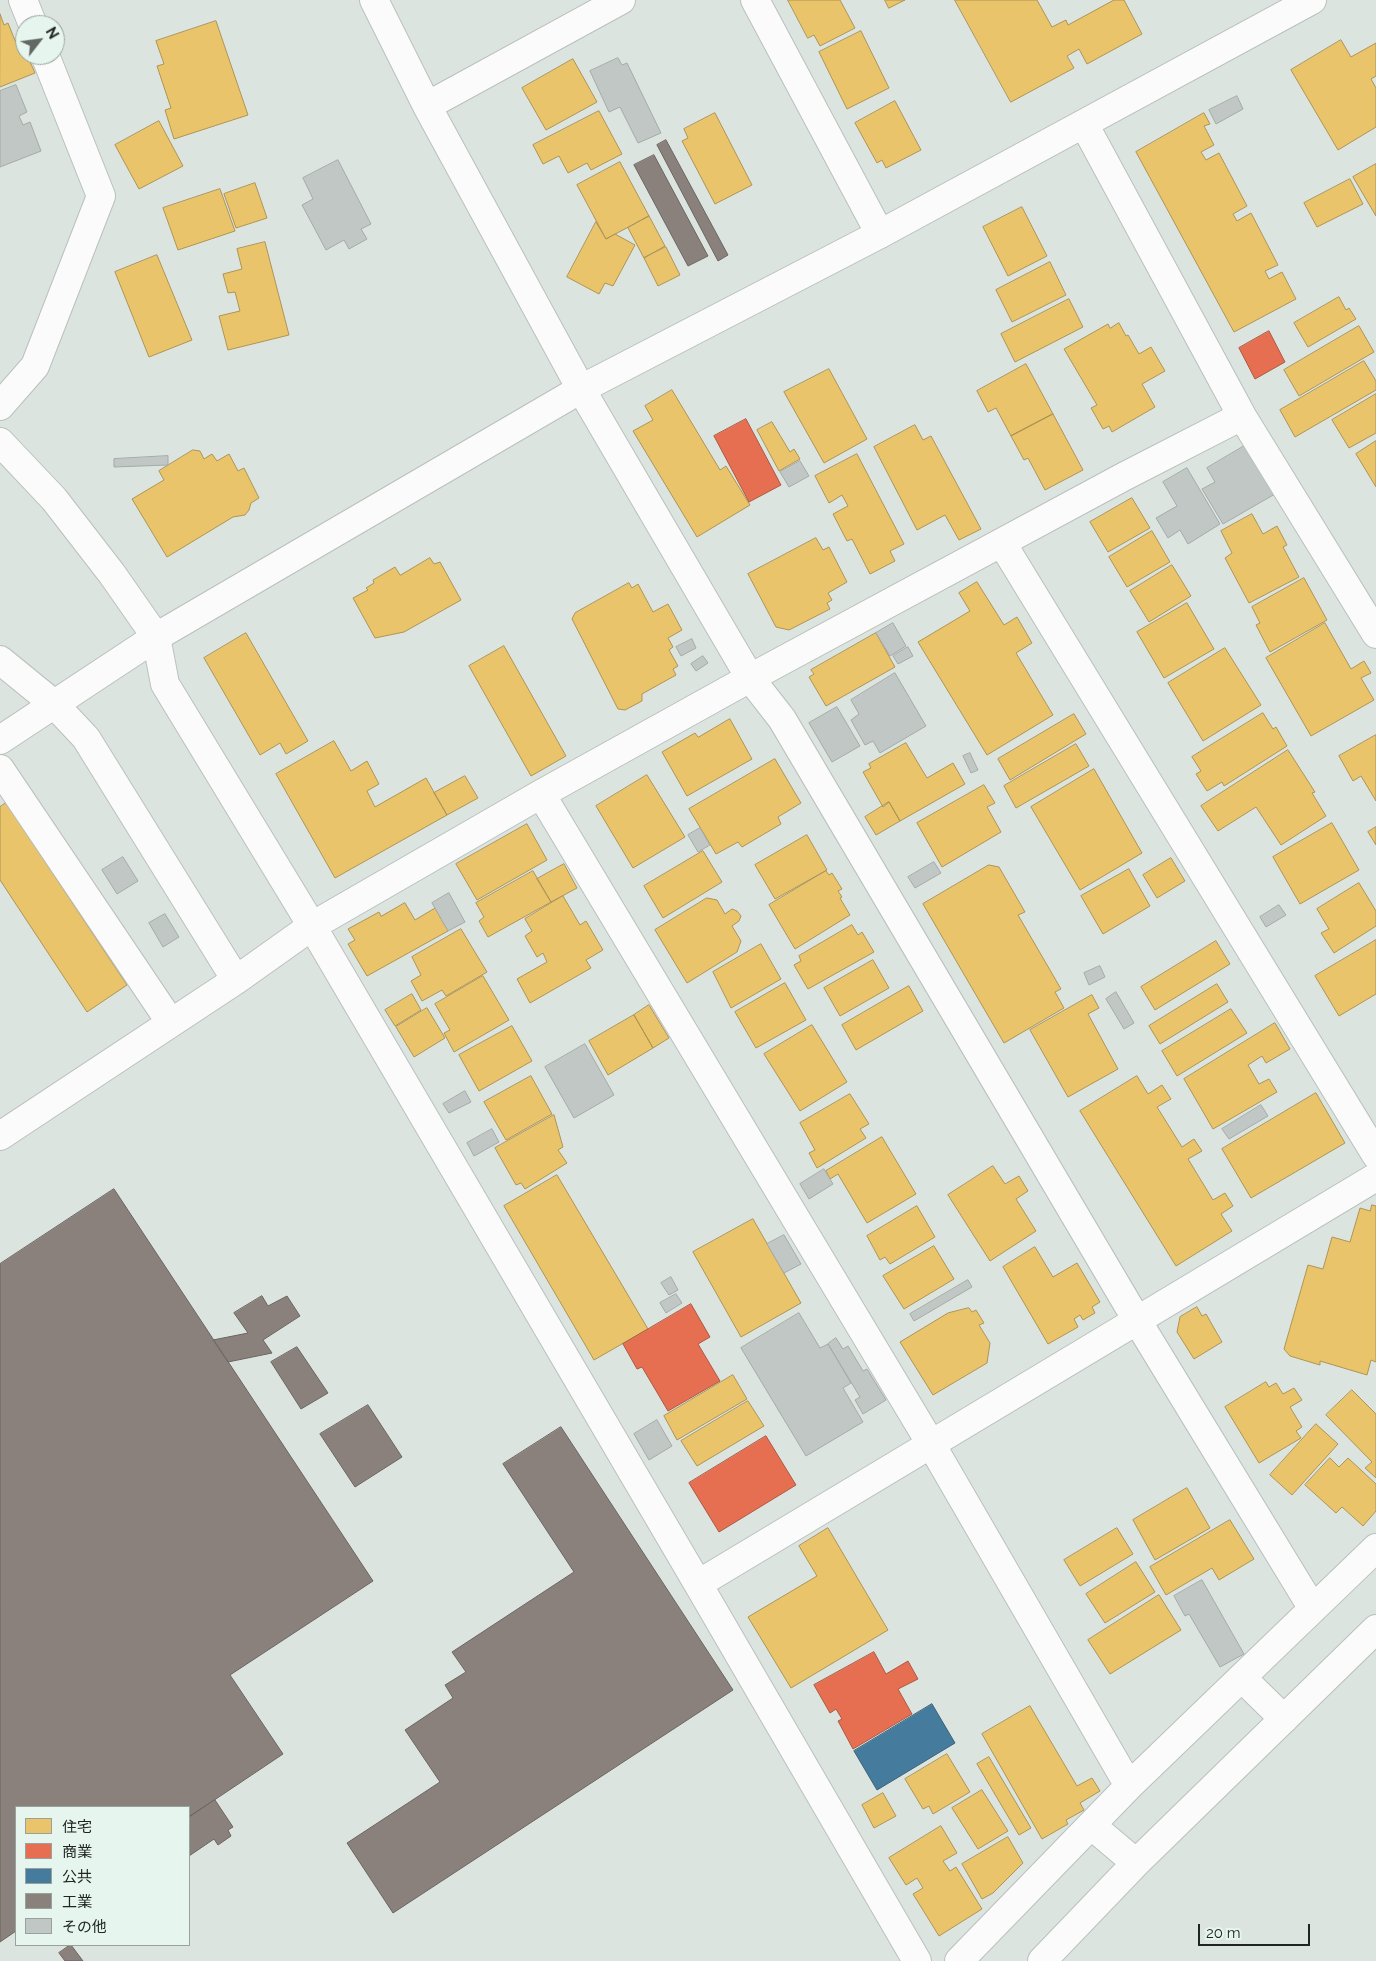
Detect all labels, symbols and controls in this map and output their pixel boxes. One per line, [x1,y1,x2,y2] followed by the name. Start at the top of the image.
[15,15,65,65] north arrow
[43,24,62,42] text: N
[15,1806,190,1946] legend
[62,1818,92,1836] text: 住宅
[62,1843,92,1861] text: 商業
[62,1868,92,1886] text: 公共
[62,1893,92,1911] text: 工業
[1201,1914,1314,1946] scale bar
[62,1918,107,1936] text: その他
[1206,1924,1241,1942] text: 20 m

